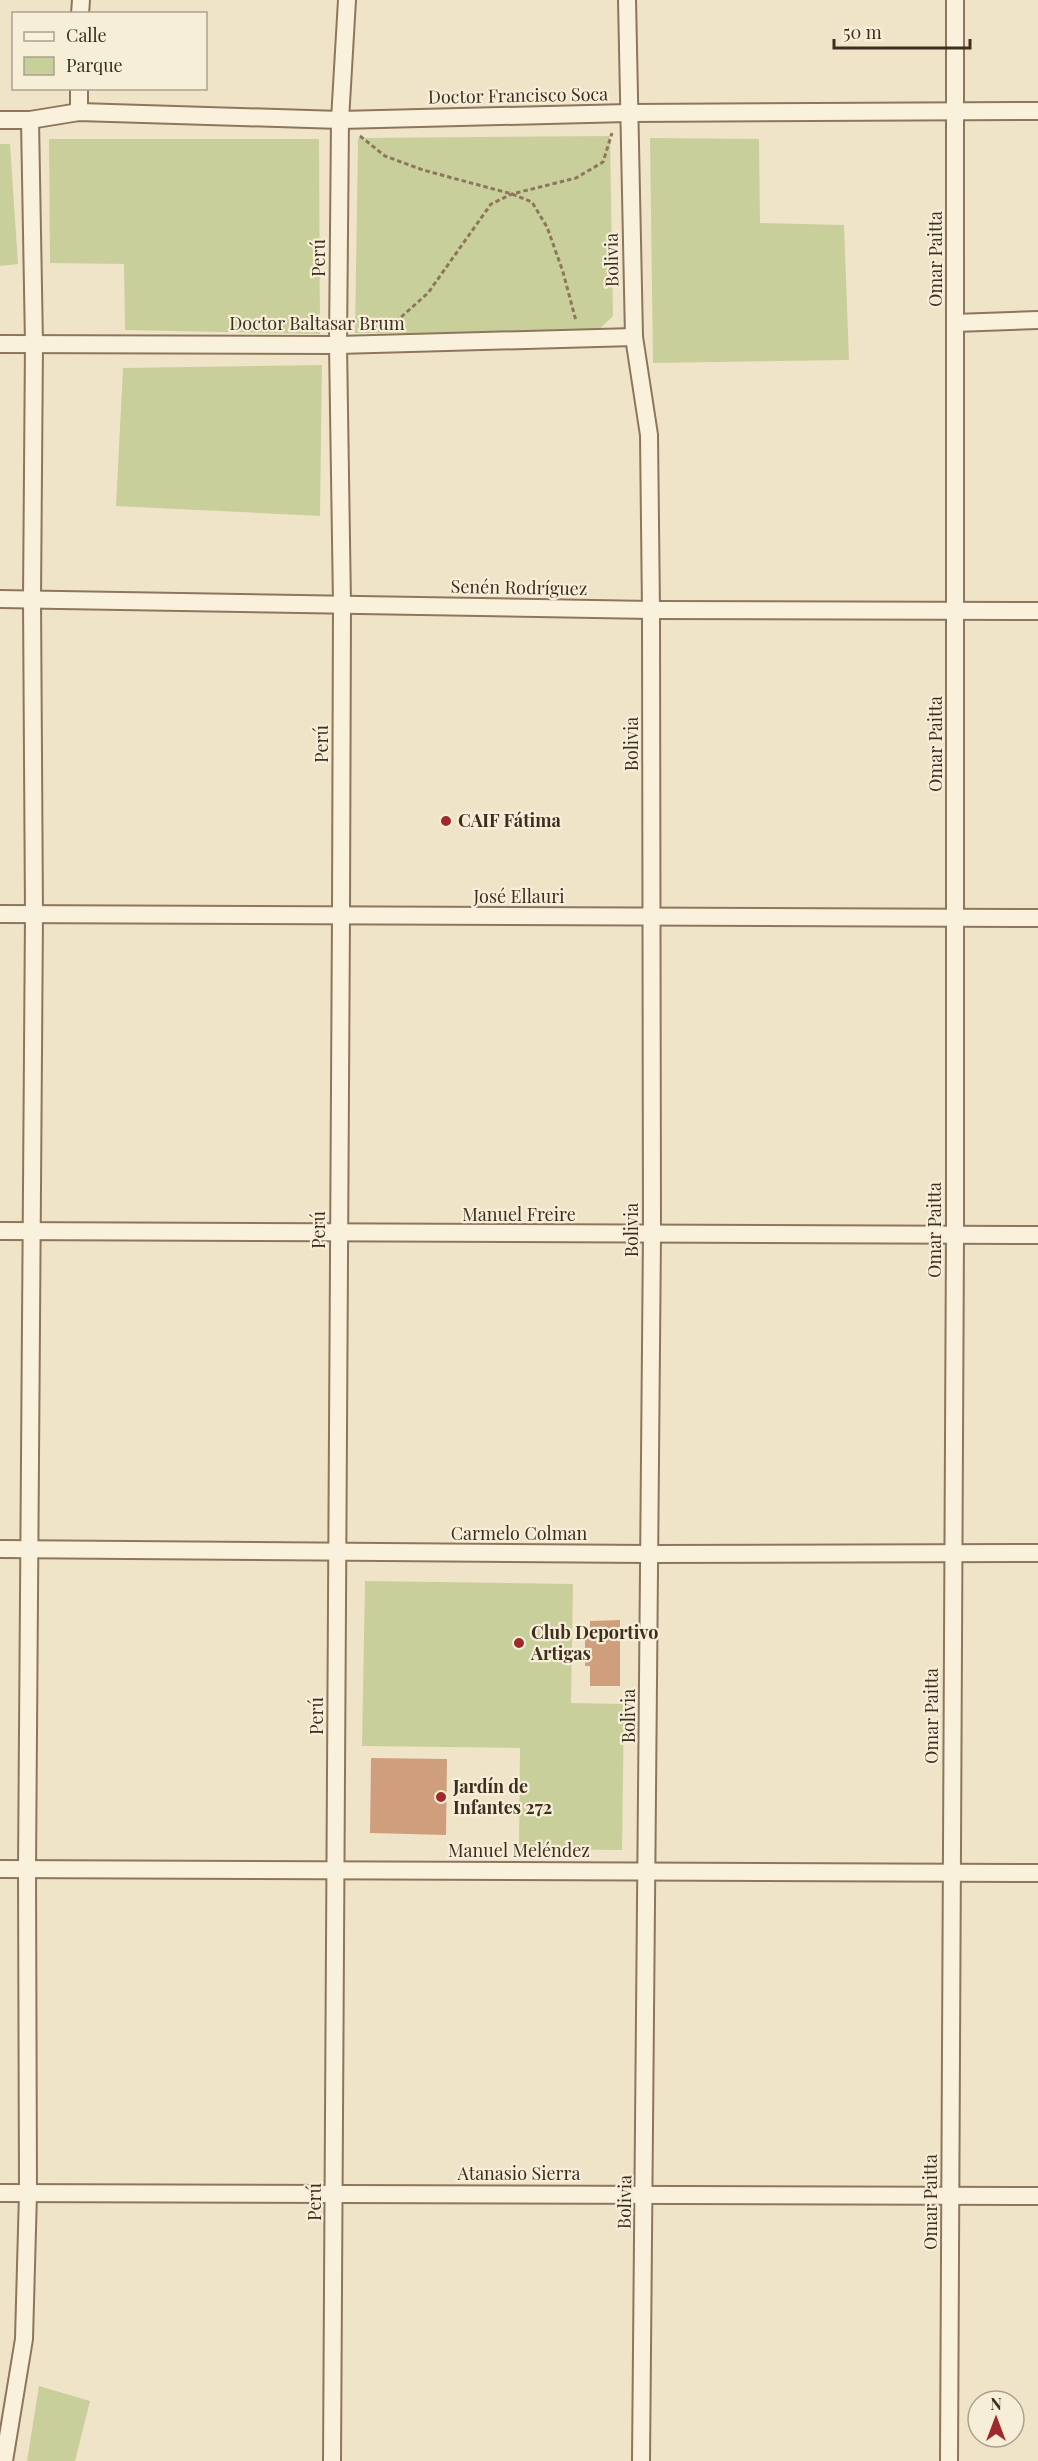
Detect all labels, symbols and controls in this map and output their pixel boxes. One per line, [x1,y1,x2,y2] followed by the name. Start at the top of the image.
[12,12,207,90] legend
[834,12,970,50] scale bar
[843,20,882,44] text: 50 m
[66,23,107,47] text: Calle
[66,53,123,77] text: Parque
[428,81,608,109] street label: Doctor Francisco Soca
[923,211,947,307] street label: Omar Paitta
[599,233,623,287] street label: Bolivia
[306,239,330,277] street label: Perú
[229,311,405,335] street label: Doctor Baltasar Brum
[450,574,588,600] street label: Senén Rodríguez
[923,696,947,792] street label: Omar Paitta
[619,717,643,771] street label: Bolivia
[309,725,333,763] street label: Perú
[458,808,561,832] place label: CAIF Fátima
[439,814,453,828] marker: CAIF Fátima
[472,884,565,908] street label: José Ellauri
[922,1182,946,1278] street label: Omar Paitta
[462,1202,576,1226] street label: Manuel Freire
[619,1203,643,1257] street label: Bolivia
[306,1211,330,1249] street label: Perú
[451,1521,588,1545] street label: Carmelo Colman
[530,1620,658,1665] place label: Club Deportivo Artigas
[512,1636,526,1650] marker: Club Deportivo Artigas
[919,1668,943,1764] street label: Omar Paitta
[616,1689,640,1743] street label: Bolivia
[304,1697,328,1735] street label: Perú
[452,1774,552,1819] place label: Jardín de Infantes 272
[434,1790,448,1804] marker: Jardín de Infantes 272
[448,1838,590,1862] street label: Manuel Meléndez
[918,2154,942,2250] street label: Omar Paitta
[456,2161,581,2185] street label: Atanasio Sierra
[612,2175,636,2229] street label: Bolivia
[302,2183,326,2221] street label: Perú
[966,2389,1026,2449] north arrow
[990,2393,1002,2414] text: N

